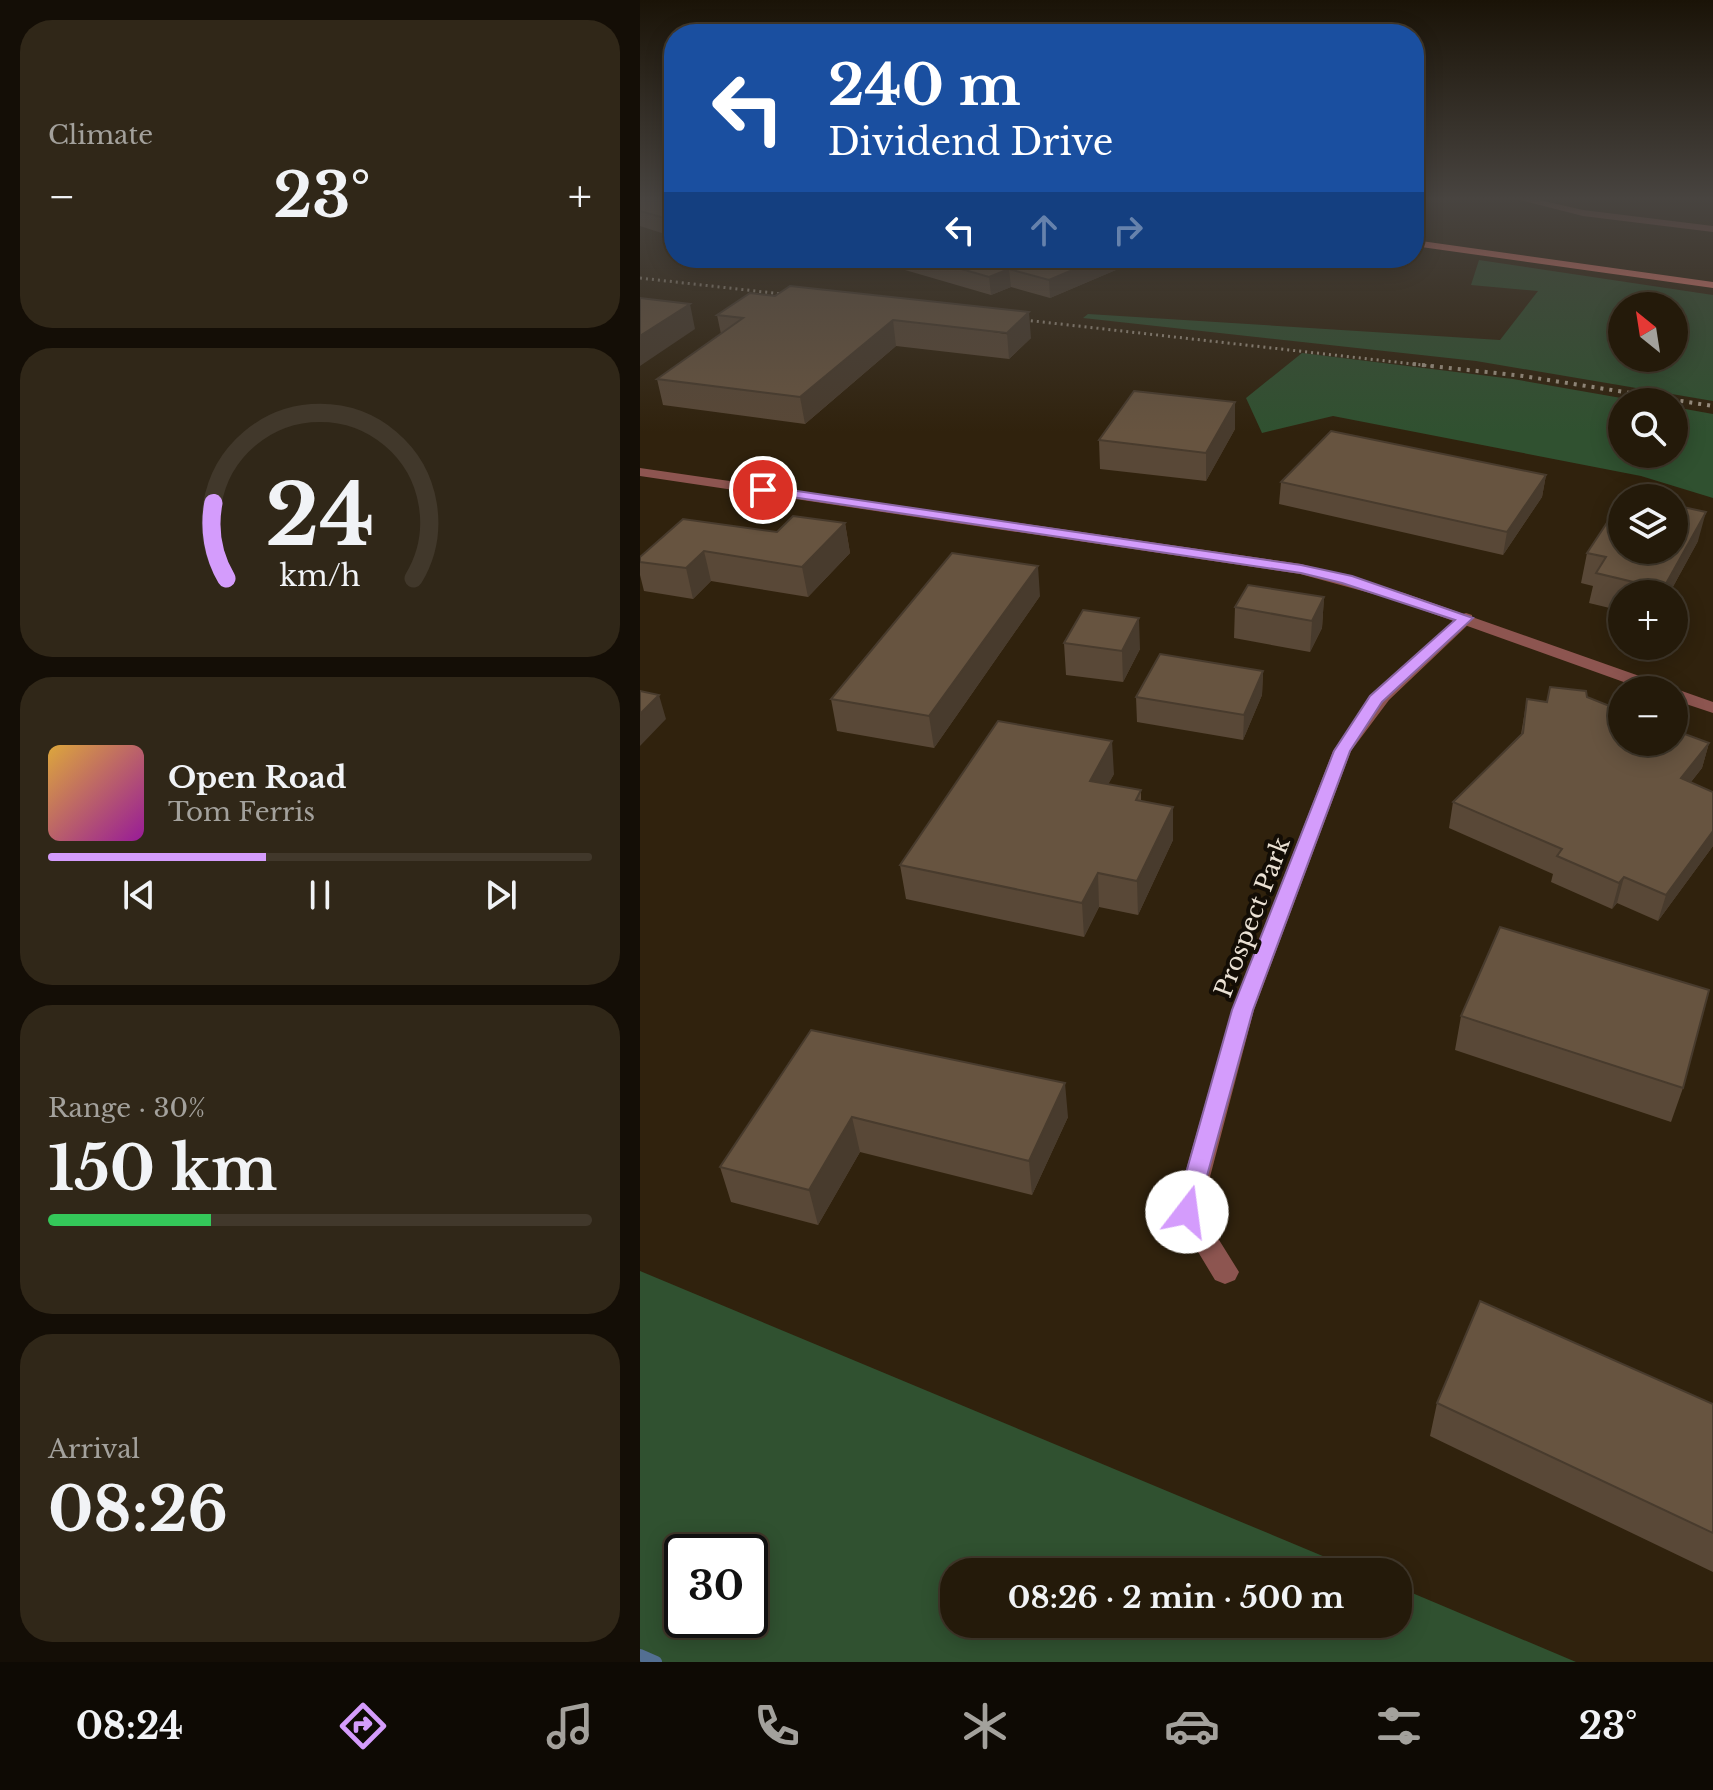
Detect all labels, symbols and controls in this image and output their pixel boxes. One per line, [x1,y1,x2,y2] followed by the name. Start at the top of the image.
[828,51,1021,120] text: 240 m
[696,56,800,160] icon: left
[48,119,153,151] text: Climate
[828,120,1113,165] text: Dividend Drive
[273,159,371,233] text: 23°
[48,169,76,224] text: −
[568,169,592,224] text: +
[938,208,982,252] icon: left
[1022,208,1066,252] icon: ahead
[1106,208,1150,252] icon: right
[1608,292,1688,372] north arrow
[1608,292,1688,756] map controls
[1608,388,1688,468] button: search
[729,456,797,524] pin
[265,463,375,566] text: 24
[741,468,785,512] icon: arrive
[1608,484,1688,564] button: layers
[279,558,361,594] text: km/h
[1608,580,1688,660] button: +
[1608,676,1688,756] button: −
[168,759,347,796] text: Open Road
[168,796,315,828] text: Tom Ferris
[1208,833,1296,1001] street label: Prospect Park
[117,873,161,917] icon: previous
[298,873,342,917] icon: pause
[479,873,523,917] icon: next
[48,1092,206,1124] text: Range · 30%
[48,1132,277,1206] text: 150 km
[1145,1170,1229,1254] position arrow
[48,1433,140,1465] text: Arrival
[48,1473,228,1547] text: 08:26
[664,1534,768,1638] speed limit sign: 30
[1008,1579,1344,1616] text: 08:26 · 2 min · 500 m
[335,1698,391,1754] icon: directions
[542,1698,598,1754] icon: music
[749,1698,805,1754] icon: phone
[957,1698,1013,1754] icon: climate
[1164,1698,1220,1754] icon: car
[1371,1698,1427,1754] icon: filters
[76,1704,183,1749] text: 08:24
[1579,1704,1637,1749] text: 23°

